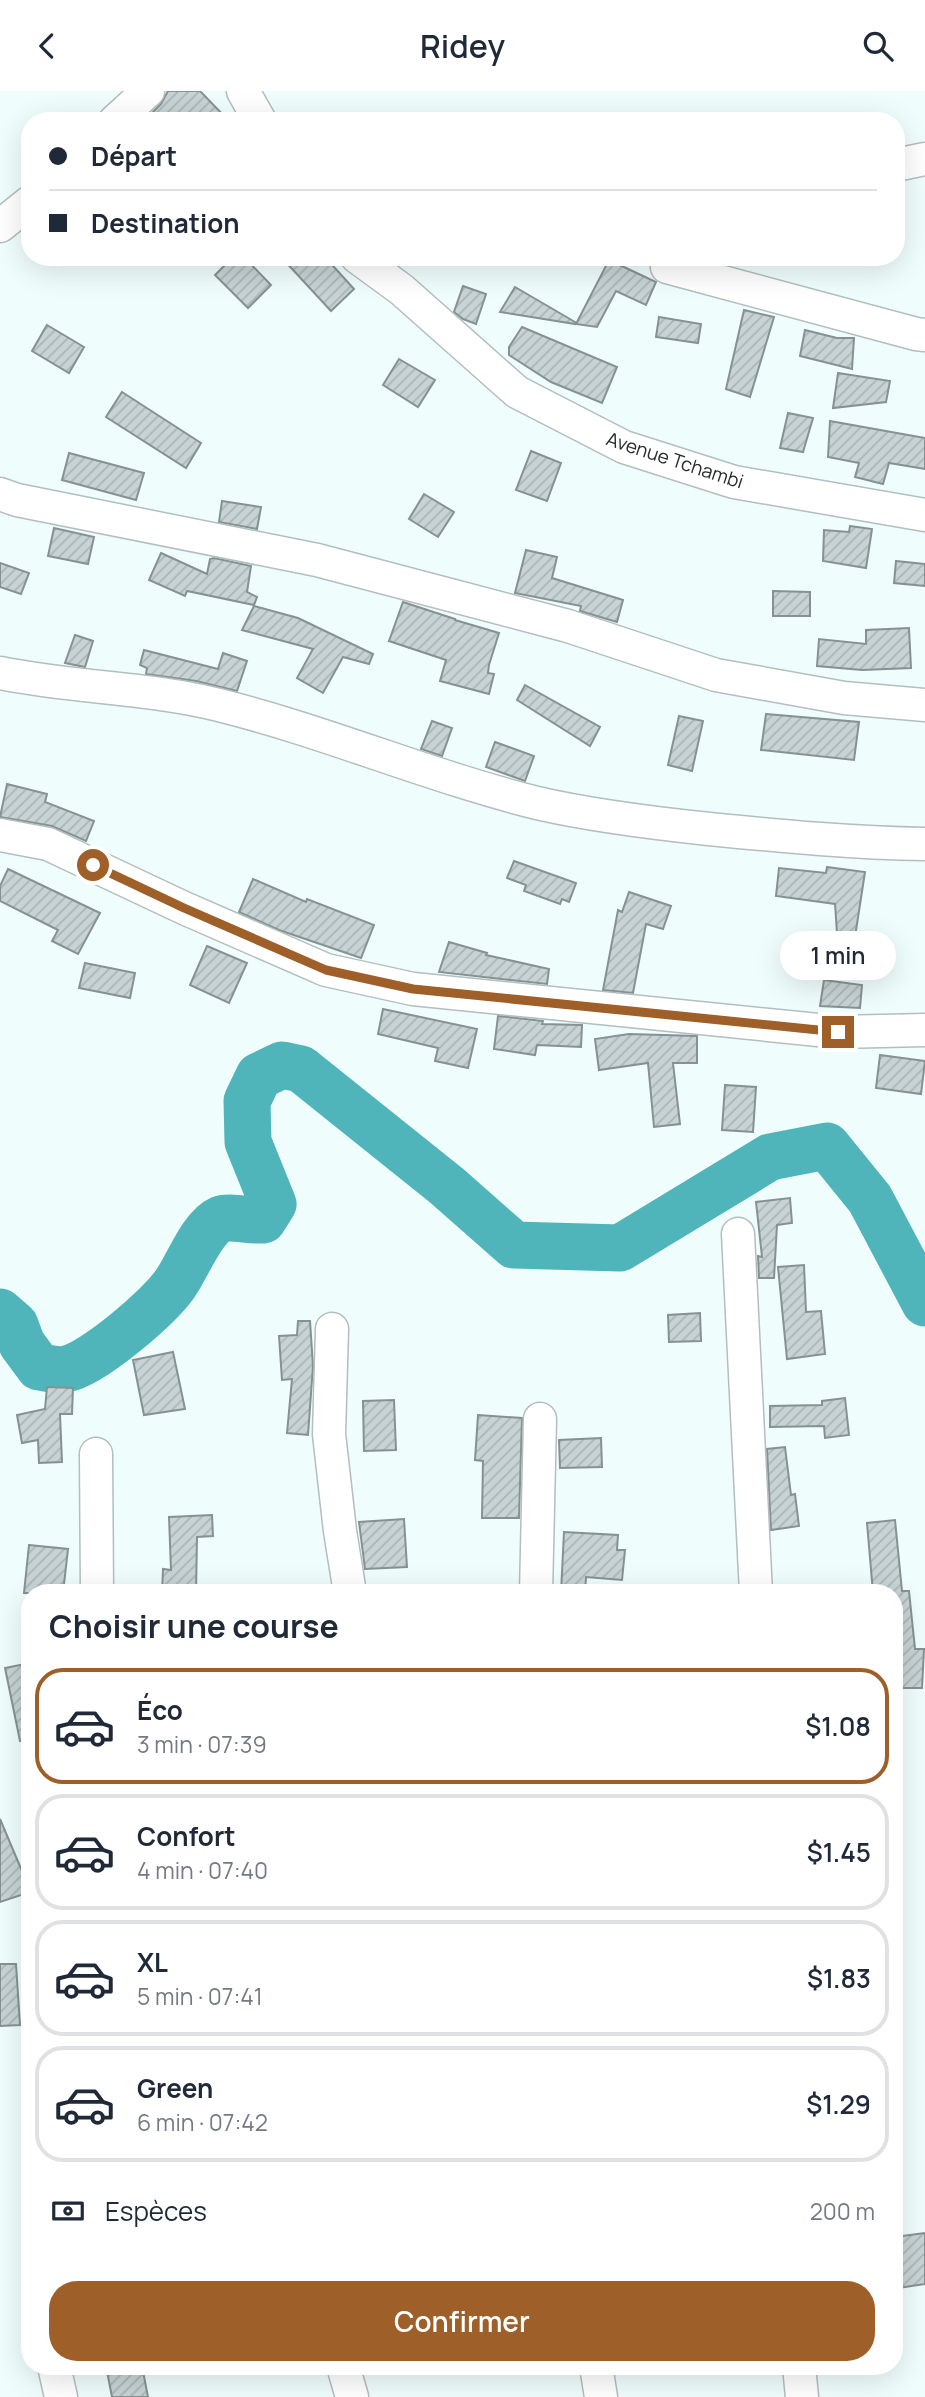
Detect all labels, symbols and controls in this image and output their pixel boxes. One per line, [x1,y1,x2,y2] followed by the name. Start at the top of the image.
[420,24,505,68] text: Ridey
[28,27,66,65] icon: back
[859,27,897,65] icon: search
[91,138,177,174] text: Départ
[91,205,240,241] text: Destination
[603,426,747,494] street label: Avenue Tchambi
[77,849,109,881] route start
[780,930,896,979] callout: 1 min
[811,939,865,971] text: 1 min
[822,1016,854,1048] route end
[49,1604,339,1648] text: Choisir une course
[137,1692,183,1728] text: Éco
[53,1695,116,1758] icon: car
[805,1708,871,1744] text: $1.08
[137,1728,267,1760] text: 3 min · 07:39
[137,1818,236,1854] text: Confort
[53,1821,116,1884] icon: car
[807,1834,871,1870] text: $1.45
[137,1854,268,1886] text: 4 min · 07:40
[137,1944,168,1980] text: XL
[53,1947,116,2010] icon: car
[807,1960,871,1996] text: $1.83
[137,1980,263,2012] text: 5 min · 07:41
[137,2070,213,2106] text: Green
[53,2073,116,2136] icon: car
[806,2086,871,2122] text: $1.29
[137,2106,268,2138] text: 6 min · 07:42
[49,2192,87,2230] icon: cash
[105,2193,207,2229] text: Espèces
[810,2195,875,2227] text: 200 m
[49,2281,875,2361] button: Confirmer

